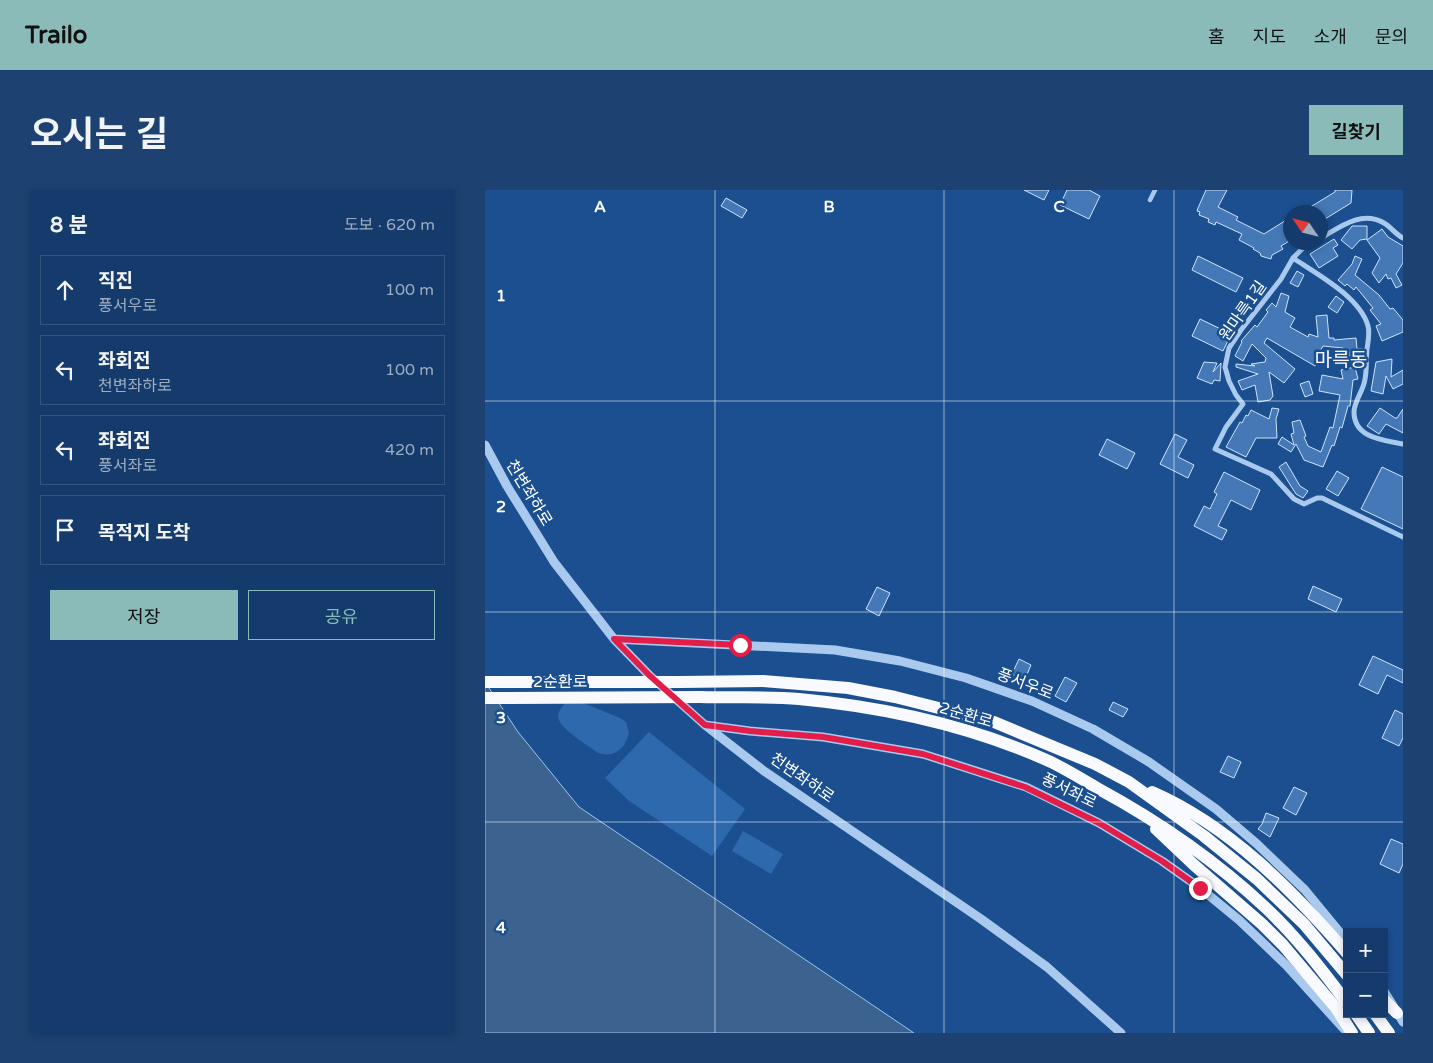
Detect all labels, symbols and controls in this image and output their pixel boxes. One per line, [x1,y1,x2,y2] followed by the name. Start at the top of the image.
[25,21,87,50] text: Trailo
[1208,26,1225,48] text: 홈
[1253,26,1286,48] text: 지도
[1314,26,1347,48] text: 소개
[1375,26,1408,48] text: 문의
[1309,105,1403,155] button: 길찾기
[30,114,168,156] text: 오시는 길
[594,197,606,217] text: A
[823,197,835,217] text: B
[1053,197,1065,217] text: C
[1283,205,1328,250] north arrow
[50,213,88,238] text: 8 분
[344,215,435,235] text: 도보 · 620 m
[98,270,133,292] text: 직진
[51,276,79,304] icon: ahead
[1215,277,1271,345] street label: 원마륵1길
[385,280,434,300] text: 100 m
[496,286,506,306] text: 1
[98,296,157,316] text: 풍서우로
[1315,349,1367,371] district label: 마륵동
[98,350,150,372] text: 좌회전
[51,356,79,384] icon: left
[385,360,434,380] text: 100 m
[98,376,172,396] text: 천변좌하로
[98,430,150,452] text: 좌회전
[51,436,79,464] icon: left
[385,440,434,460] text: 420 m
[98,456,157,476] text: 풍서좌로
[501,456,557,530] street label: 천변좌하로
[496,497,506,517] text: 2
[51,516,79,544] icon: arrive
[98,522,190,544] text: 목적지 도착
[50,590,238,640] button: 저장
[248,590,435,640] button: 공유
[729,634,752,657] route start
[994,664,1056,704] street label: 풍서우로
[533,672,587,692] street label: 2순환로
[937,698,995,732] street label: 2순환로
[496,708,506,728] text: 3
[766,749,838,807] street label: 천변좌하로
[1038,769,1100,813] street label: 풍서좌로
[1189,877,1212,900] route end
[496,918,506,938] text: 4
[1343,928,1388,1018] map controls
[1343,928,1388,973] button: +
[1343,973,1388,1018] button: −

